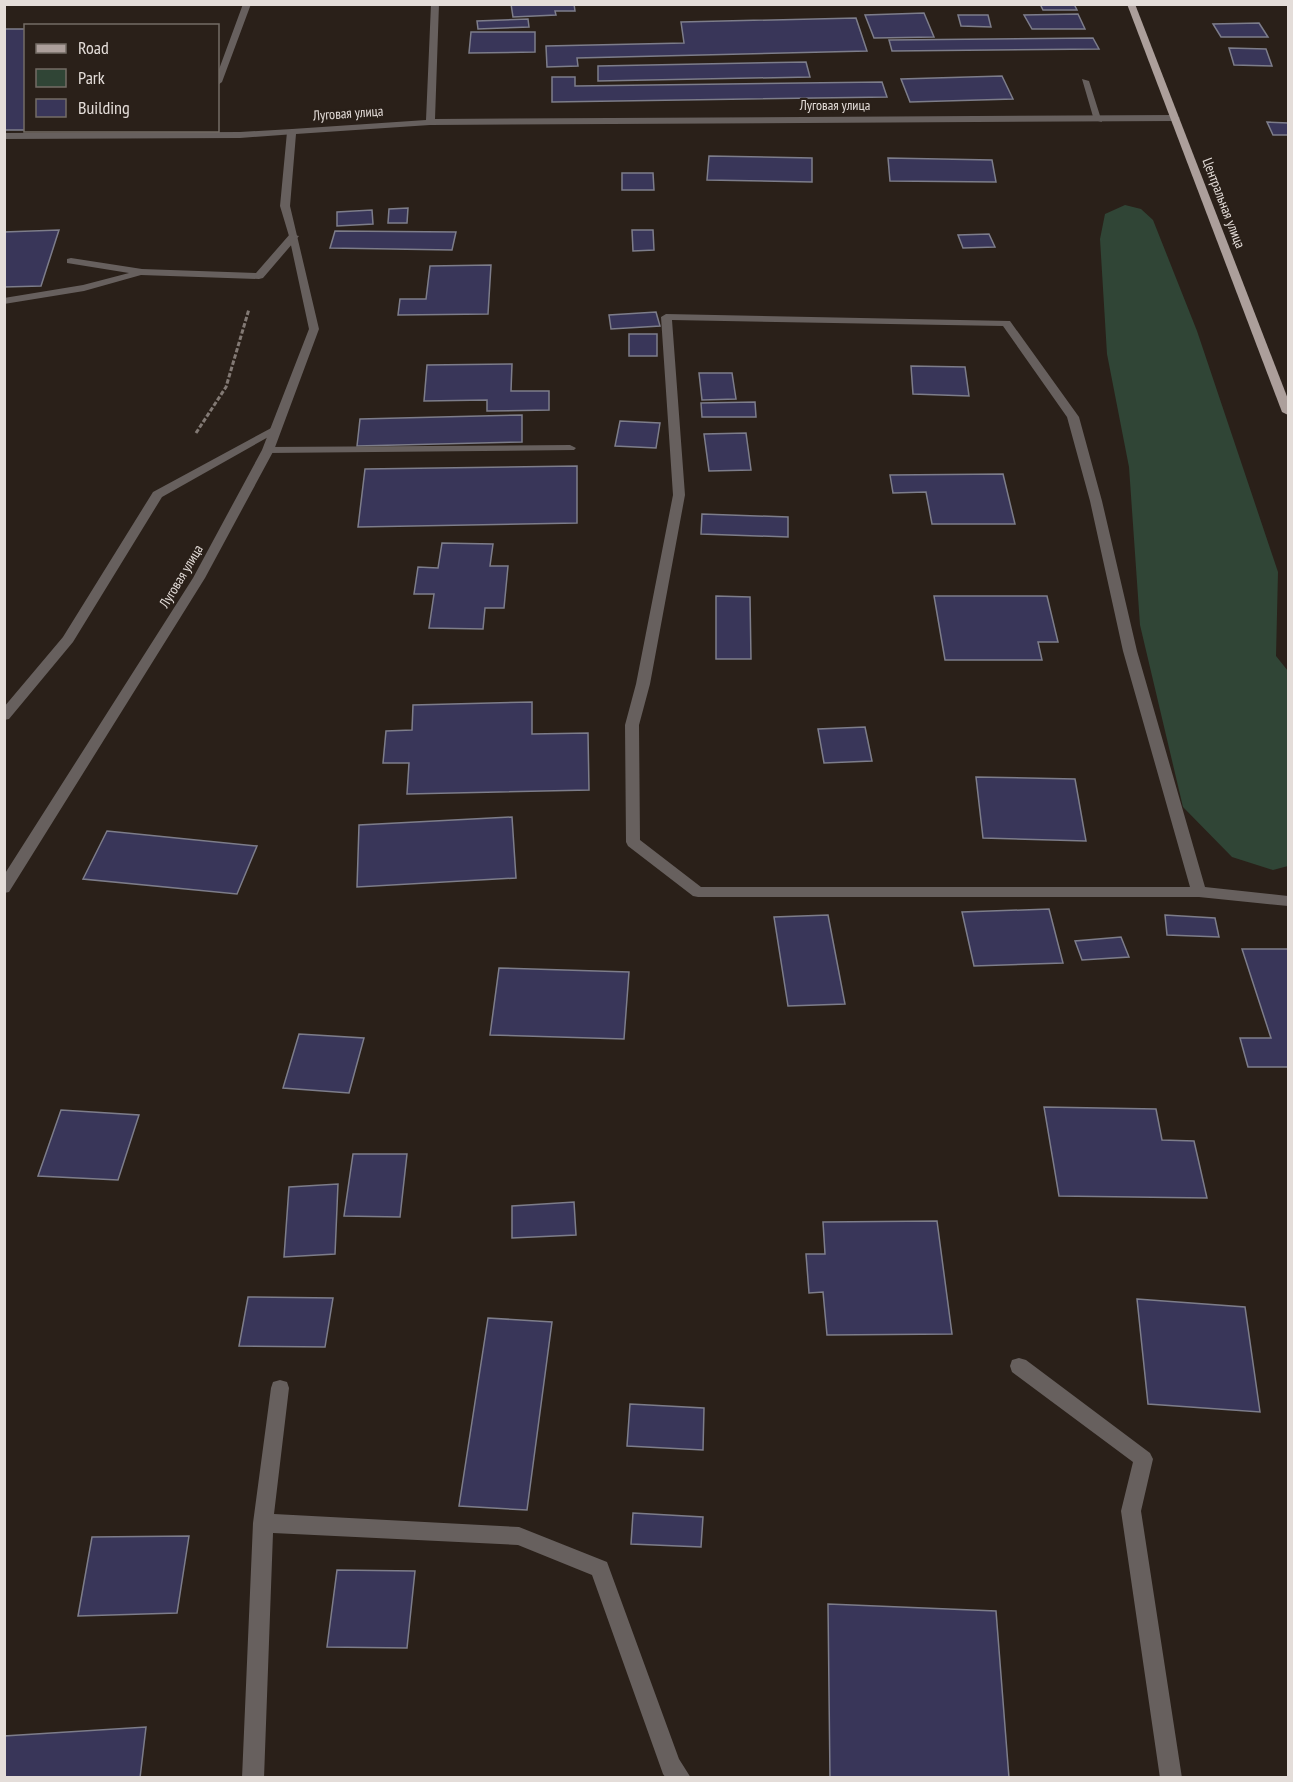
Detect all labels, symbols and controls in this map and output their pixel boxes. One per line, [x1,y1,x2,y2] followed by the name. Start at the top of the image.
[24,24,219,132] legend
[78,36,109,59] text: Road
[78,66,105,89] text: Park
[78,96,130,119] text: Building
[799,96,870,114] street label: Луговая улица
[311,102,384,125] street label: Луговая улица
[1199,155,1249,251] street label: Центральная улица
[155,541,207,612] street label: Луговая улица

